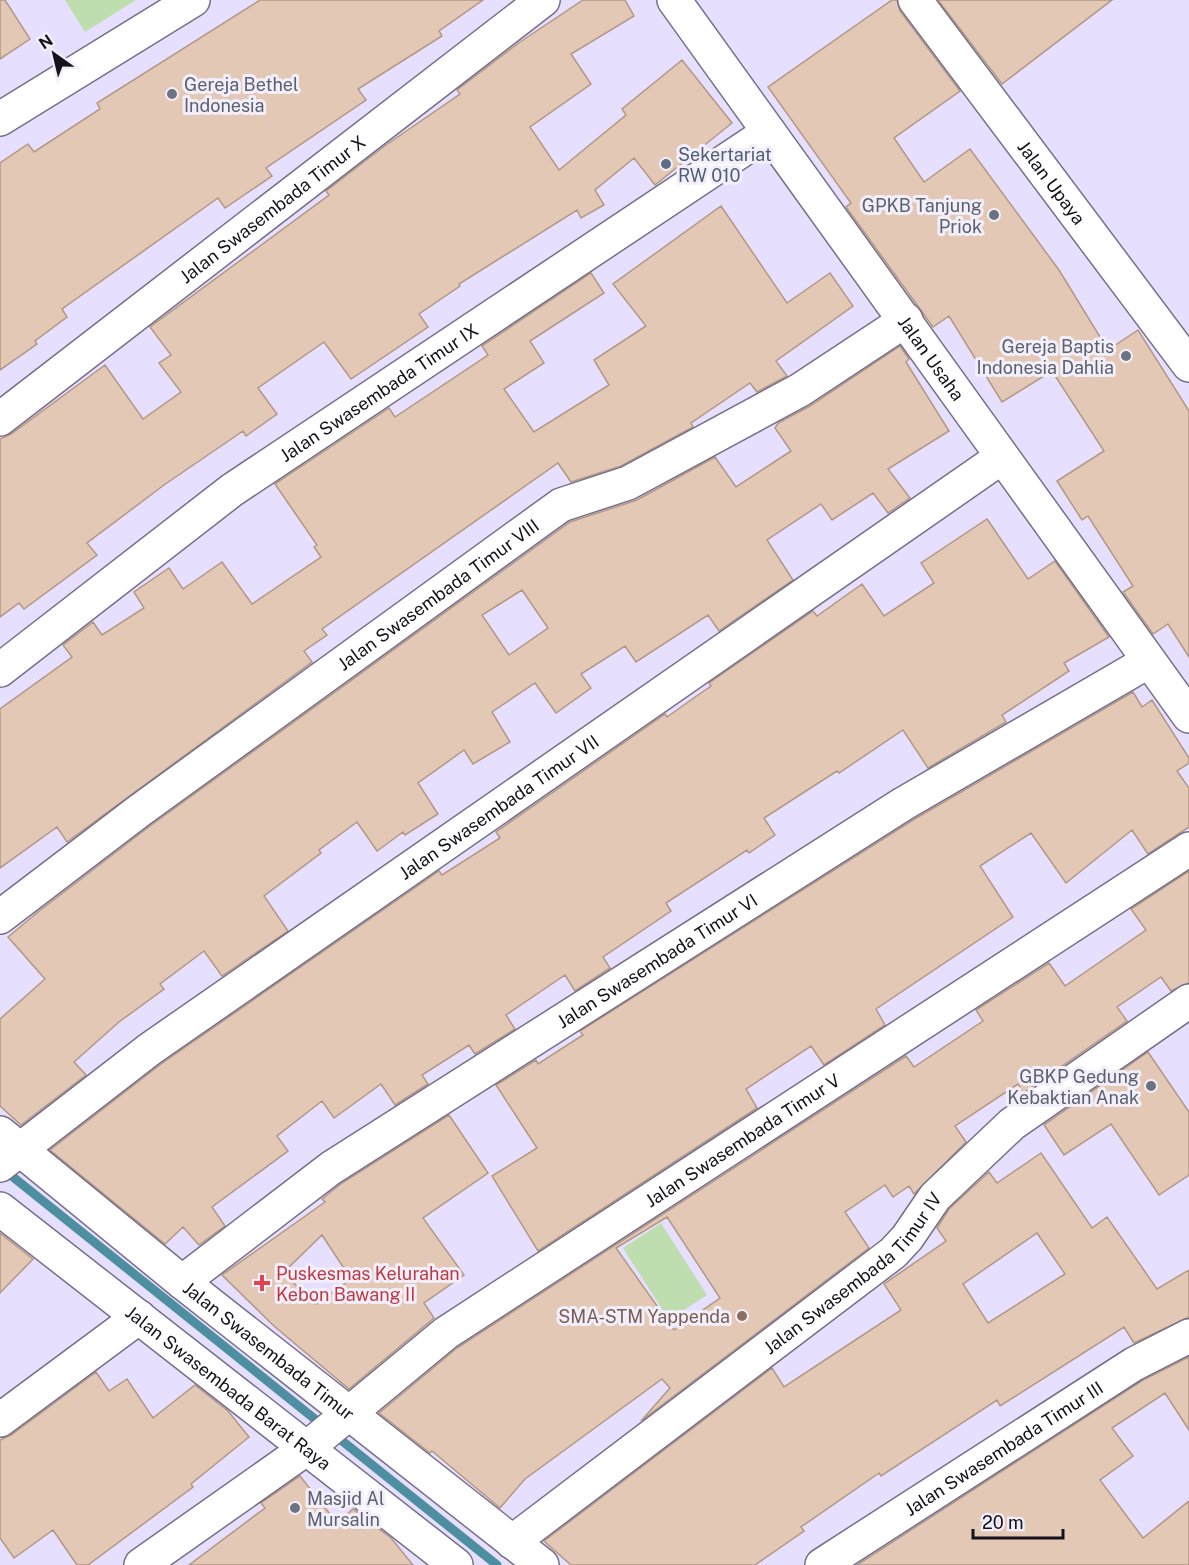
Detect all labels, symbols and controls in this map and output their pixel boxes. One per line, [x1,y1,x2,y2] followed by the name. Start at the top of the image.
[24,24,84,84] north arrow
[35,31,56,53] text: N
[184,74,298,116] place label: Gereja Bethel Indonesia
[165,87,179,101] marker: Gereja Bethel Indonesia
[175,131,369,287] street label: Jalan Swasembada Timur X
[1014,136,1090,228] street label: Jalan Upaya
[678,144,772,186] place label: Sekertariat RW 010
[659,157,673,171] marker: Sekertariat RW 010
[862,195,982,237] place label: GPKB Tanjung Priok
[987,208,1001,222] marker: GPKB Tanjung Priok
[894,312,969,404] street label: Jalan Usaha
[276,319,482,466] street label: Jalan Swasembada Timur IX
[977,336,1114,378] place label: Gereja Baptis Indonesia Dahlia
[1119,349,1133,363] marker: Gereja Baptis Indonesia Dahlia
[333,514,543,674] street label: Jalan Swasembada Timur VIII
[395,730,602,883] street label: Jalan Swasembada Timur VII
[553,889,761,1032] street label: Jalan Swasembada Timur VI
[1007,1066,1139,1108] place label: GBKP Gedung Kebaktian Anak
[641,1069,844,1211] street label: Jalan Swasembada Timur V
[1144,1079,1158,1093] marker: GBKP Gedung Kebaktian Anak
[759,1188,946,1358] street label: Jalan Swasembada Timur IV
[276,1263,460,1305] place label: Puskesmas Kelurahan Kebon Bawang II
[253,1274,271,1292] marker: Puskesmas Kelurahan Kebon Bawang II
[179,1277,359,1424] street label: Jalan Swasembada Timur
[122,1301,335,1474] street label: Jalan Swasembada Barat Raya
[558,1306,730,1327] place label: SMA-STM Yappenda
[735,1309,749,1323] marker: SMA-STM Yappenda
[900,1376,1107,1520] street label: Jalan Swasembada Timur III
[307,1488,385,1530] place label: Masjid Al Mursalin
[288,1501,302,1515] marker: Masjid Al Mursalin
[973,1502,1063,1540] scale bar
[982,1512,1024,1533] text: 20 m

